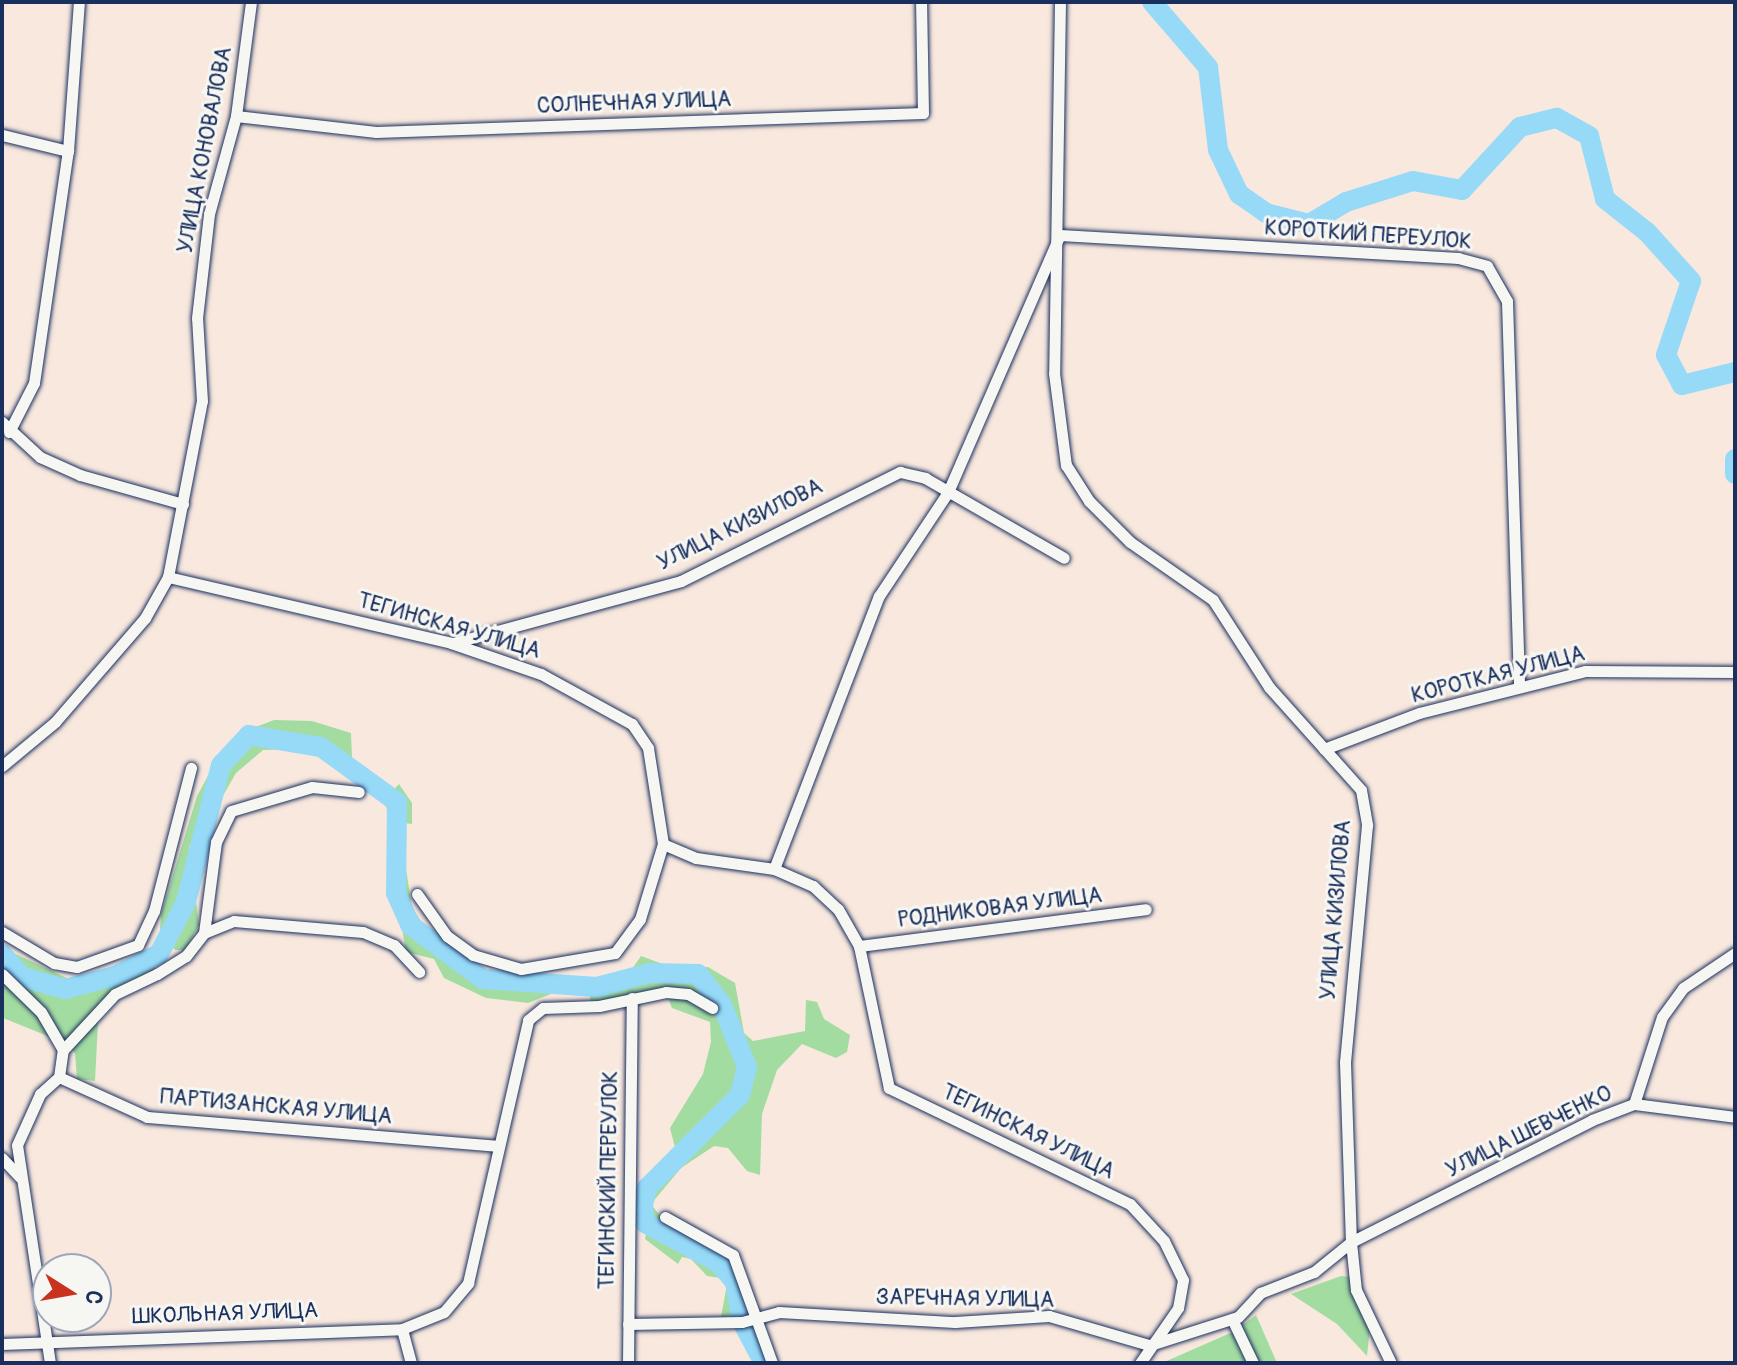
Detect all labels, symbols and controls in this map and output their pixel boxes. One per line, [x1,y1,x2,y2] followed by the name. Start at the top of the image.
[172,45,238,255] street label: УЛИЦА КОНОВАЛОВА
[536,86,732,120] street label: СОЛНЕЧНАЯ УЛИЦА
[1264,215,1472,255] street label: КОРОТКИЙ ПЕРЕУЛОК
[653,474,827,576] street label: УЛИЦА КИЗИЛОВА
[355,587,543,665] street label: ТЕГИНСКАЯ УЛИЦА
[1409,641,1587,709] street label: КОРОТКАЯ УЛИЦА
[1315,819,1357,1001] street label: УЛИЦА КИЗИЛОВА
[896,882,1104,934] street label: РОДНИКОВАЯ УЛИЦА
[594,1070,624,1290] street label: ТЕГИНСКИЙ ПЕРЕУЛОК
[937,1079,1119,1185] street label: ТЕГИНСКАЯ УЛИЦА
[1442,1080,1616,1184] street label: УЛИЦА ШЕВЧЕНКО
[159,1084,393,1130] street label: ПАРТИЗАНСКАЯ УЛИЦА
[32,1253,112,1333] north arrow
[876,1284,1054,1314] street label: ЗАРЕЧНАЯ УЛИЦА
[79,1288,109,1307] text: С
[131,1298,319,1330] street label: ШКОЛЬНАЯ УЛИЦА

